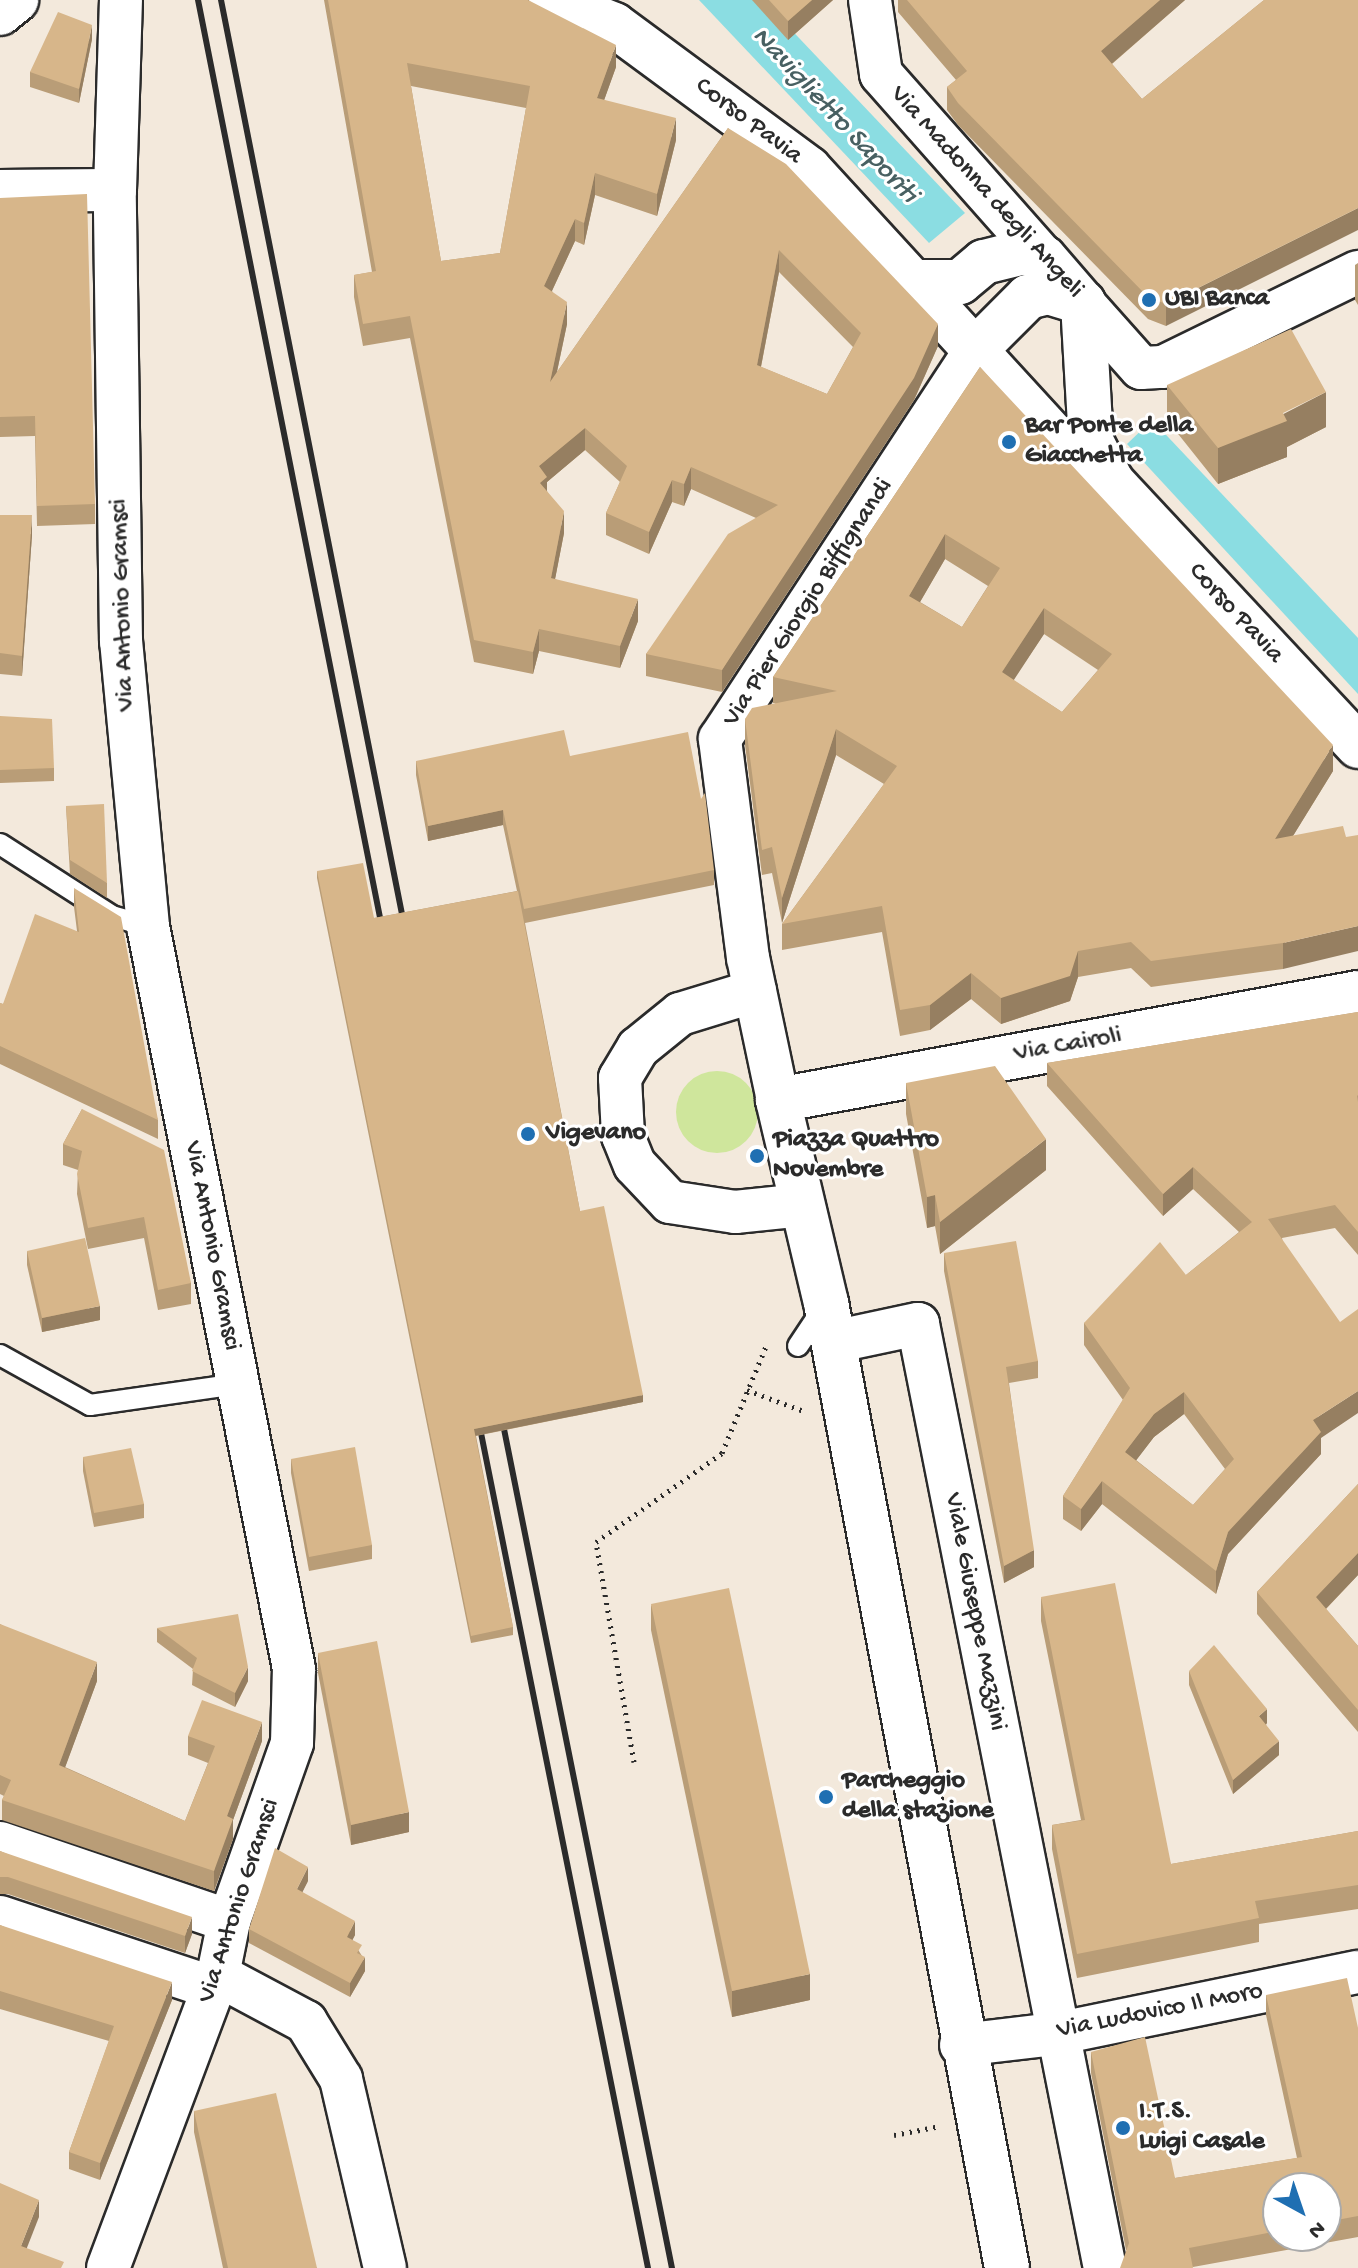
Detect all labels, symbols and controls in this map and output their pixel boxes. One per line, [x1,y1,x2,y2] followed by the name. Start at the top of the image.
[744,21,924,211] water label: Naviglietto Saporiti
[688,72,808,172] street label: Corso Pavia
[882,80,1090,306] street label: Via Madonna degli Angeli
[1165,284,1269,316] place label: UBI Banca
[1140,291,1158,309] marker: UBI Banca
[1025,411,1193,472] place label: Bar Ponte della Giacchetta
[1000,433,1018,451] marker: Bar Ponte della Giacchetta
[717,473,901,733] street label: Via Pier Giorgio Biffignandi
[105,498,143,712] street label: Via Antonio Gramsci
[1181,557,1289,671] street label: Corso Pavia
[1012,1021,1124,1071] street label: Via Cairoli
[546,1118,646,1150] place label: Vigevano
[517,1123,539,1145] marker: Vigevano
[773,1125,939,1186] place label: Piazza Quattro Novembre
[175,1139,247,1353] street label: Via Antonio Gramsci
[748,1147,766,1165] marker: Piazza Quattro Novembre
[936,1491,1012,1733] street label: Viale Giuseppe Mazzini
[842,1766,994,1828] place label: Parcheggio della stazione
[817,1788,835,1806] marker: Parcheggio della stazione
[192,1795,288,2007] street label: Via Antonio Gramsci
[1054,1977,1266,2047] street label: Via Ludovico Il Moro
[1139,2097,1265,2158] place label: I.T.S. Luigi Casale
[1114,2119,1132,2137] marker: I.T.S. Luigi Casale
[1262,2172,1342,2252] north arrow
[1302,2214,1330,2243] text: N

